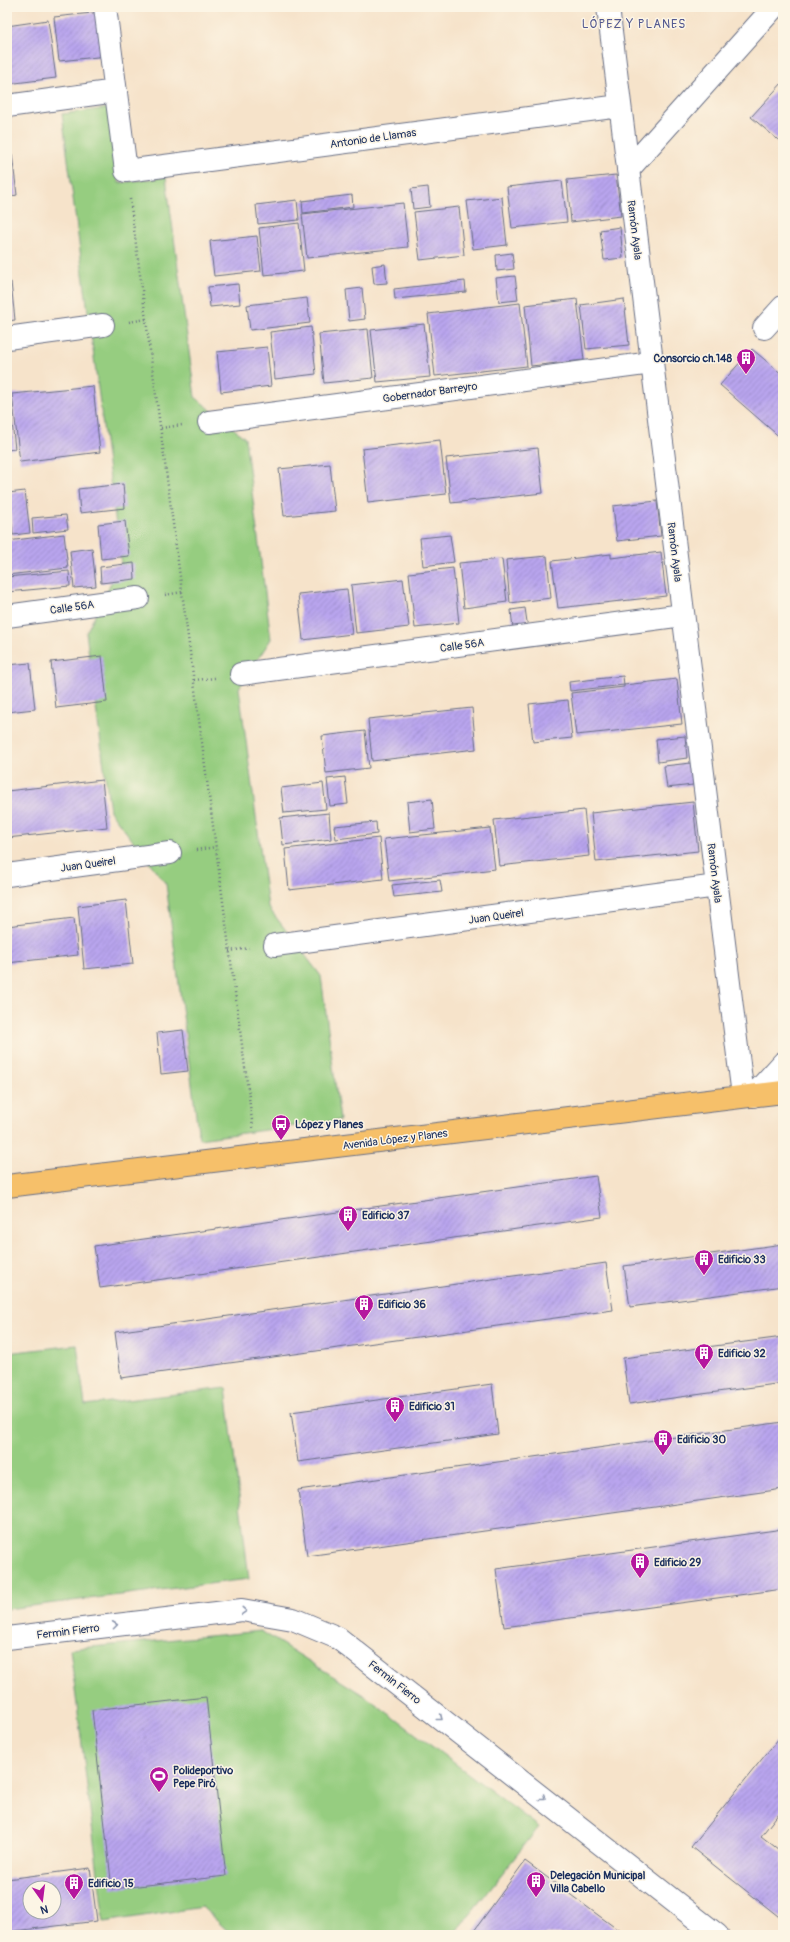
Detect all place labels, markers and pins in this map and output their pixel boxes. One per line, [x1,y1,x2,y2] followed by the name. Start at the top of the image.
[735,347,757,375] building icon: Consorcio ch.148
[653,352,732,365] place label: Consorcio ch.148
[270,1113,292,1141] bus stop icon: López y Planes
[295,1118,363,1131] place label: López y Planes
[337,1204,359,1232] building icon: Edificio 37
[362,1209,409,1222] place label: Edificio 37
[693,1248,715,1276] building icon: Edificio 33
[718,1253,766,1266] place label: Edificio 33
[353,1293,375,1321] building icon: Edificio 36
[378,1298,426,1311] place label: Edificio 36
[693,1342,715,1370] building icon: Edificio 32
[718,1347,766,1360] place label: Edificio 32
[384,1395,406,1423] building icon: Edificio 31
[409,1400,455,1413] place label: Edificio 31
[652,1428,674,1456] building icon: Edificio 30
[677,1433,726,1446] place label: Edificio 30
[629,1551,651,1579] building icon: Edificio 29
[654,1556,701,1569] place label: Edificio 29
[173,1764,233,1790] place label: Polideportivo Pepe Piró
[148,1765,170,1793] sports icon: Polideportivo Pepe Piró
[550,1869,646,1895] place label: Delegación Municipal Villa Cabello
[525,1870,547,1898] building icon: Delegación Municipal Villa Cabello
[63,1872,85,1900] building icon: Edificio 15
[88,1877,134,1890] place label: Edificio 15

